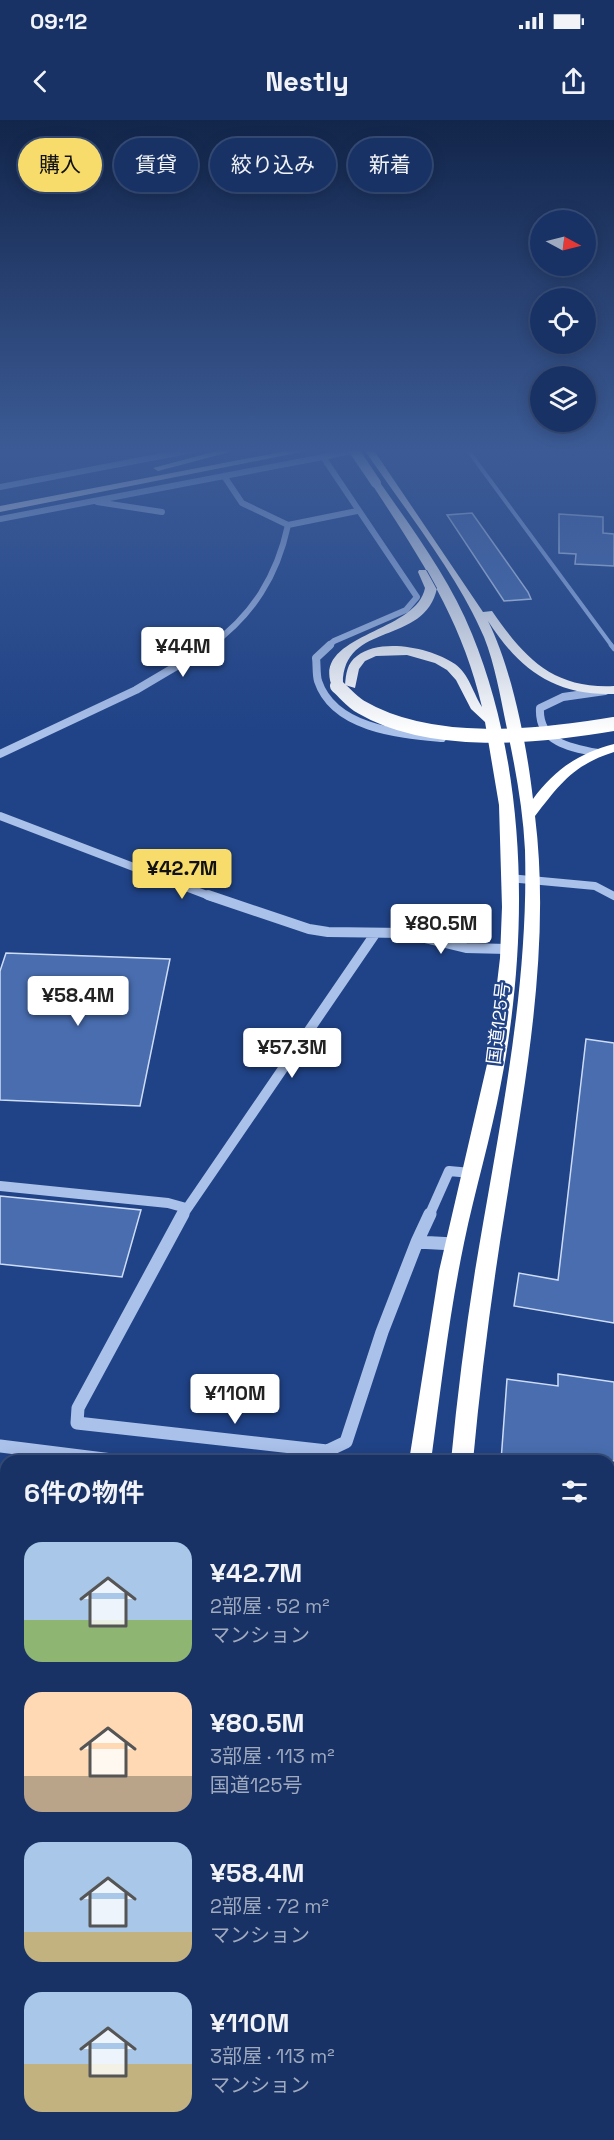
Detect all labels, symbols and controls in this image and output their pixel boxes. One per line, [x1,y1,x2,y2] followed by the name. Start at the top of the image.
[30,7,87,35] text: 09:12
[265,64,349,99] text: Nestly
[24,65,57,98] icon: back
[557,65,590,98] icon: share
[18,138,102,192] chip: 購入
[114,138,198,192] chip: 賃貸
[210,138,336,192] chip: 絞り込み
[348,138,432,192] chip: 新着
[530,210,596,276] north arrow
[530,210,596,432] map controls
[530,288,596,354] button: locate
[530,366,596,432] button: layers
[147,627,219,678] pin: ¥44M
[155,633,211,659] text: ¥44M
[133,849,231,900] pin: ¥42.7M
[147,855,218,881] text: ¥42.7M
[392,904,490,955] pin: ¥80.5M
[405,910,477,936] text: ¥80.5M
[29,976,127,1027] pin: ¥58.4M
[482,980,514,1066] street label: 国道125号
[42,982,114,1008] text: ¥58.4M
[243,1028,341,1079] pin: ¥57.3M
[257,1034,327,1060] text: ¥57.3M
[193,1374,277,1425] pin: ¥110M
[204,1380,266,1406] text: ¥110M
[558,1475,591,1508] icon: filters
[24,1476,144,1510] text: 6件の物件
[210,1556,302,1590] text: ¥42.7M
[72,1566,144,1638] icon: home
[210,1593,330,1619] text: 2部屋 · 52 m²
[210,1622,310,1648] text: マンション
[210,1706,305,1740] text: ¥80.5M
[72,1716,144,1788] icon: home
[210,1743,335,1769] text: 3部屋 · 113 m²
[210,1772,302,1798] text: 国道125号
[210,1856,305,1890] text: ¥58.4M
[72,1866,144,1938] icon: home
[210,1893,329,1919] text: 2部屋 · 72 m²
[210,1922,310,1948] text: マンション
[210,2006,289,2040] text: ¥110M
[72,2016,144,2088] icon: home
[210,2043,335,2069] text: 3部屋 · 113 m²
[210,2072,310,2098] text: マンション

